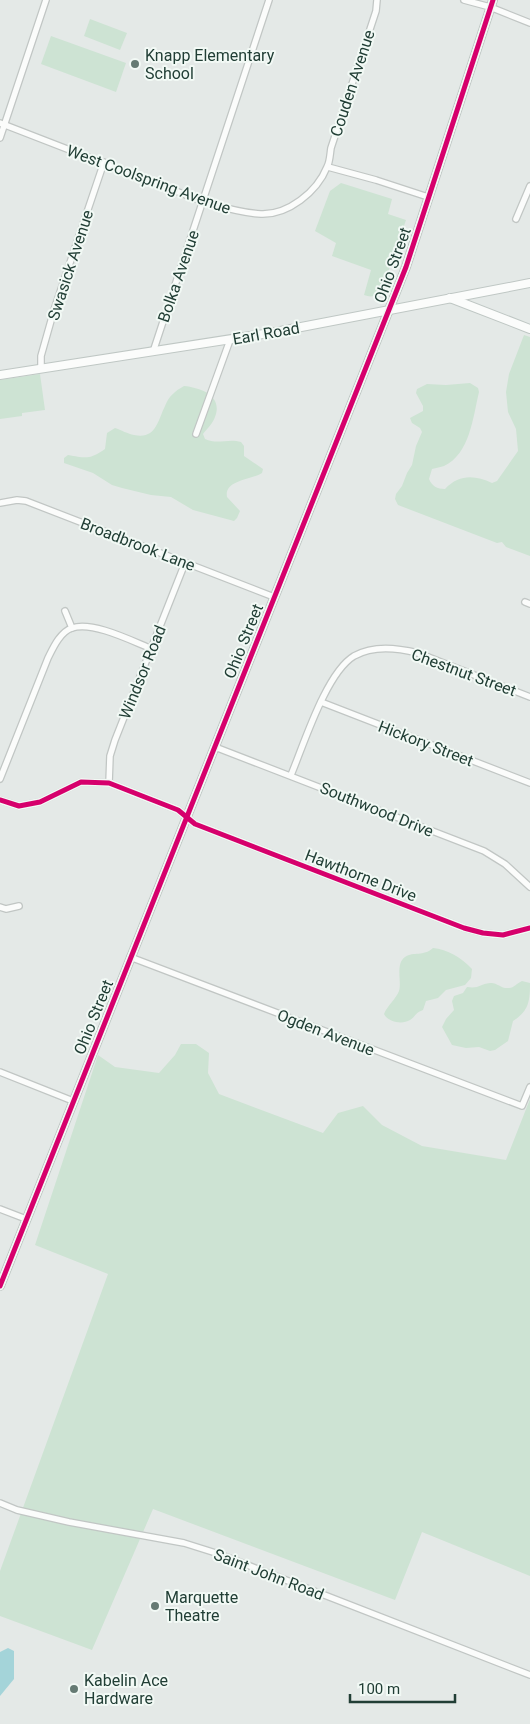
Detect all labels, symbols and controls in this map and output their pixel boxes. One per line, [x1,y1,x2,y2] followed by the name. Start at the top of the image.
[326,27,379,139] street label: Couden Avenue
[145,46,275,83] place label: Knapp Elementary School
[129,58,141,70] marker: Knapp Elementary School
[64,141,233,218] street label: West Coolspring Avenue
[44,207,97,323] street label: Swasick Avenue
[370,225,415,306] street label: Ohio Street
[154,228,203,325] street label: Bolka Avenue
[231,318,301,349] street label: Earl Road
[78,514,198,575] street label: Broadbrook Lane
[220,601,267,681] street label: Ohio Street
[115,623,170,722] street label: Windsor Road
[409,645,519,700] street label: Chestnut Street
[376,717,476,770] street label: Hickory Street
[317,778,436,841] street label: Southwood Drive
[302,845,419,905] street label: Hawthorne Drive
[70,977,117,1057] street label: Ohio Street
[275,1005,377,1060] street label: Ogden Avenue
[211,1545,327,1604] street label: Saint John Road
[165,1588,238,1625] place label: Marquette Theatre
[149,1600,161,1612] marker: Marquette Theatre
[84,1671,168,1708] place label: Kabelin Ace Hardware
[350,1672,455,1704] scale bar
[358,1680,400,1698] text: 100 m
[68,1683,80,1695] marker: Kabelin Ace Hardware

